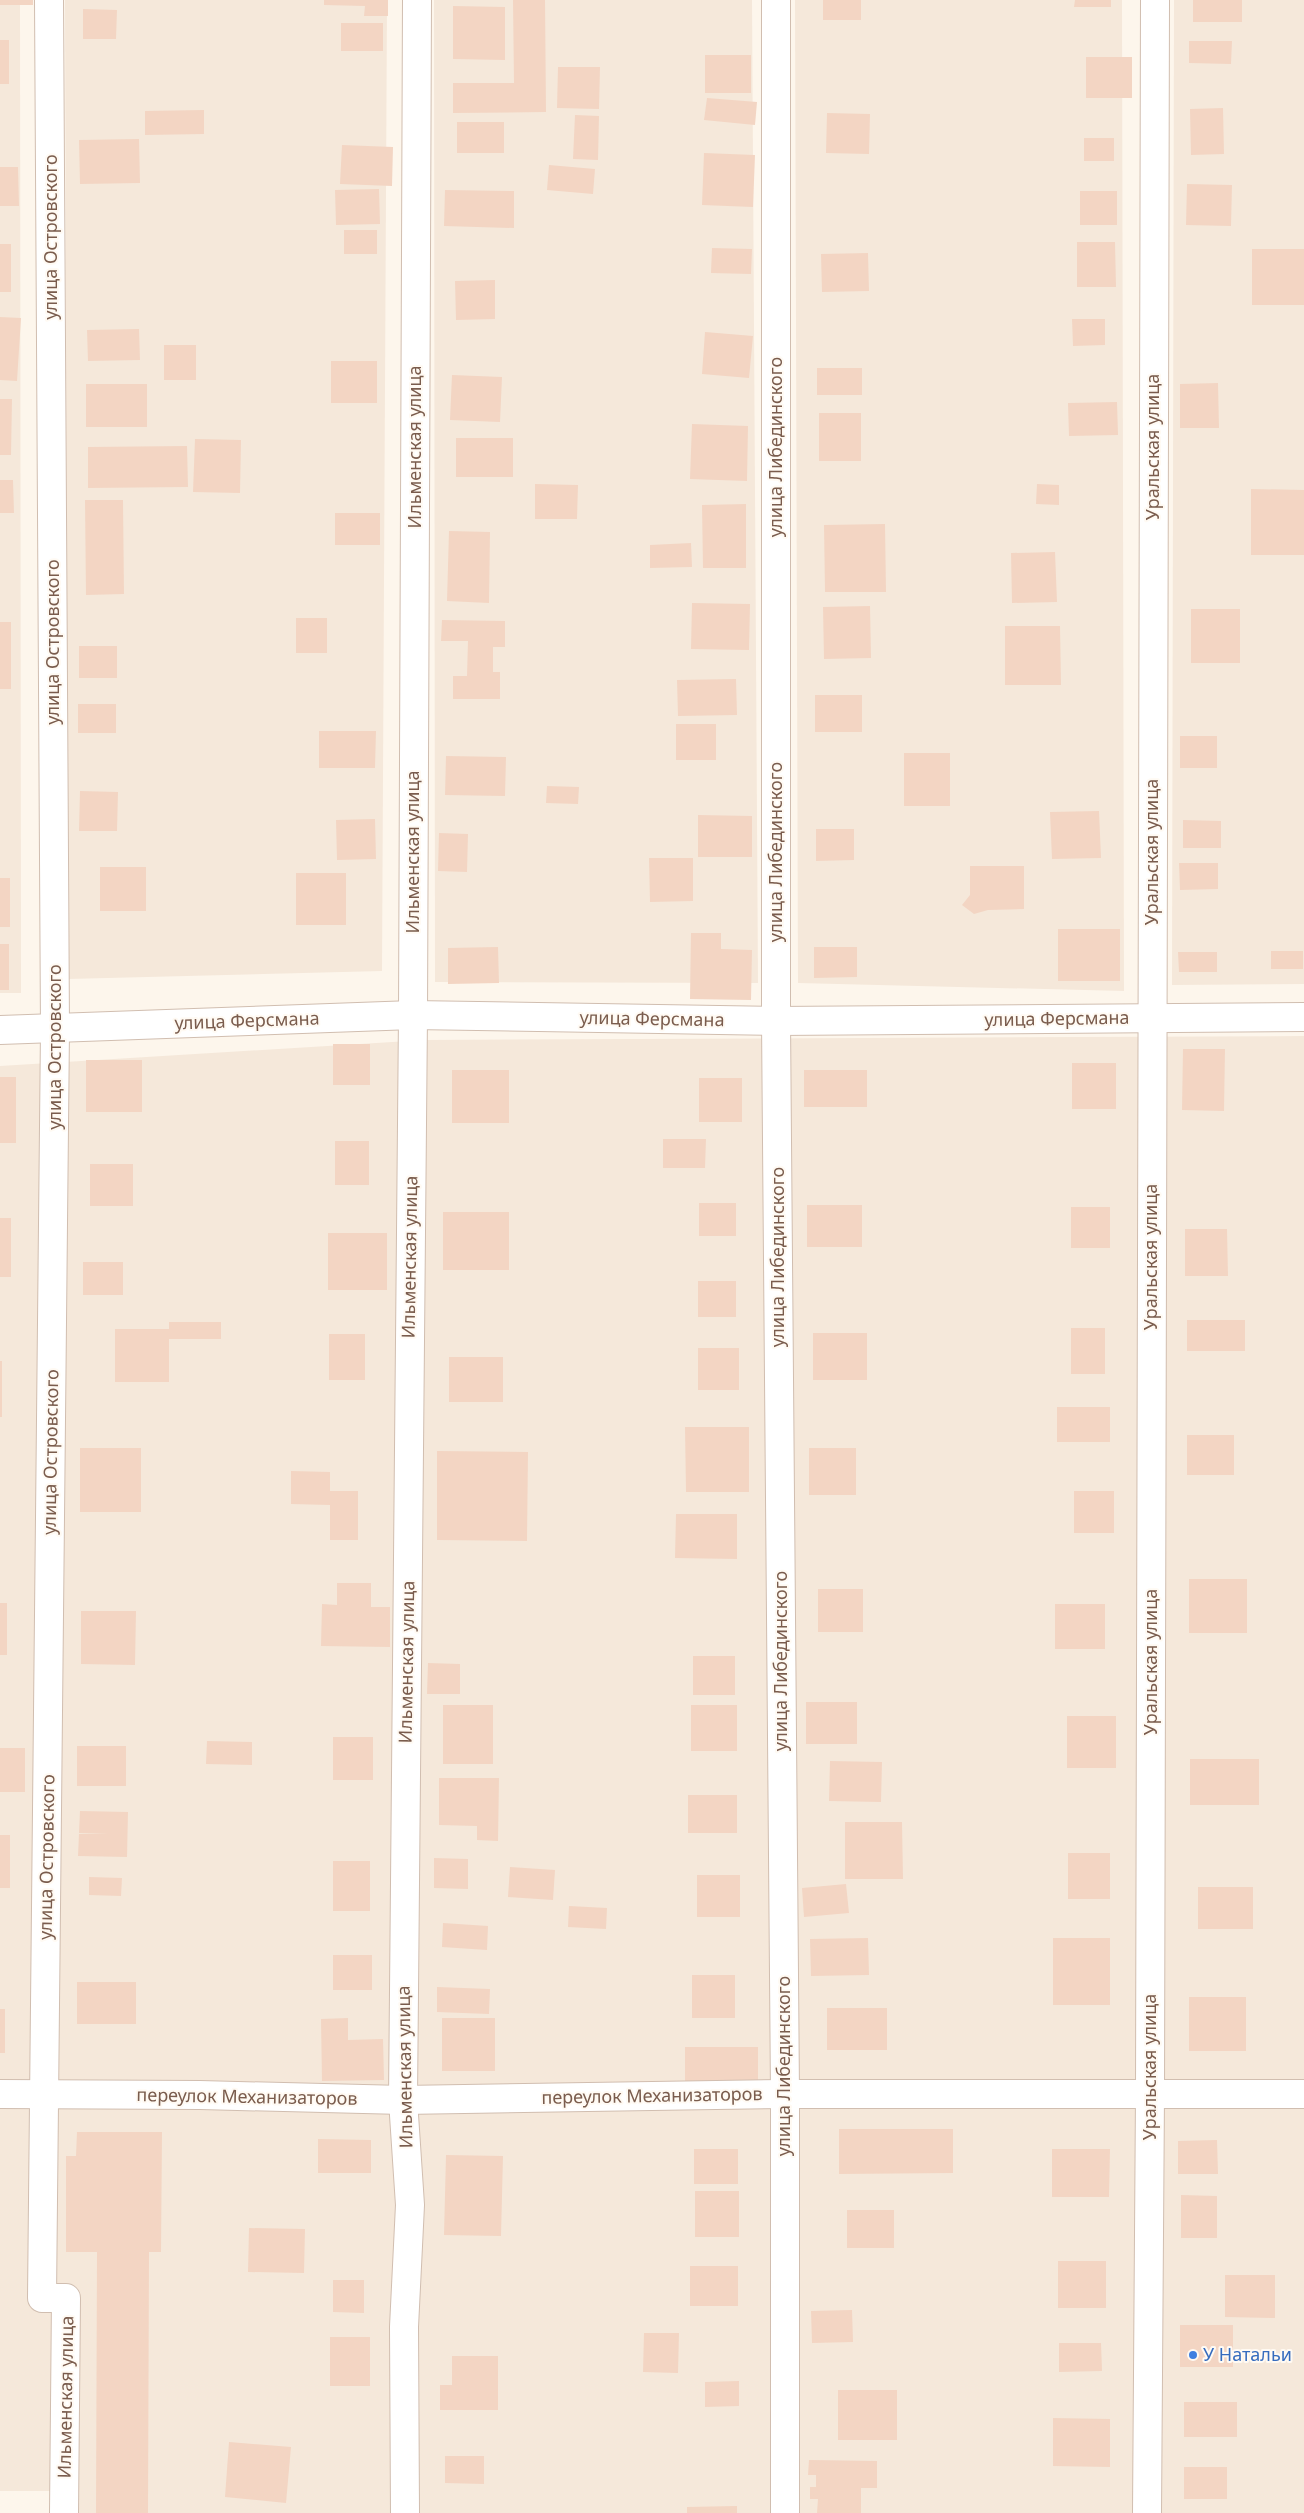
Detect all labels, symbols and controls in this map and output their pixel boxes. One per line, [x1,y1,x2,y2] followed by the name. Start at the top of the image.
[38,154,62,320] street label: улица Островского
[763,357,787,537] street label: улица Либединского
[402,366,426,528] street label: Ильменская улица
[1140,374,1164,520] street label: Уральская улица
[40,559,64,725] street label: улица Островского
[763,762,787,942] street label: улица Либединского
[400,771,424,933] street label: Ильменская улица
[1139,779,1163,925] street label: Уральская улица
[42,964,66,1130] street label: улица Островского
[174,1005,320,1035] street label: улица Ферсмана
[579,1005,725,1031] street label: улица Ферсмана
[984,1005,1130,1031] street label: улица Ферсмана
[765,1167,789,1347] street label: улица Либединского
[396,1175,422,1339] street label: Ильменская улица
[1138,1184,1162,1330] street label: Уральская улица
[37,1369,63,1535] street label: улица Островского
[768,1571,792,1751] street label: улица Либединского
[393,1580,419,1744] street label: Ильменская улица
[1138,1589,1162,1735] street label: Уральская улица
[33,1774,59,1940] street label: улица Островского
[771,1976,795,2156] street label: улица Либединского
[391,1985,417,2149] street label: Ильменская улица
[1137,1994,1161,2140] street label: Уральская улица
[541,2081,763,2109] street label: переулок Механизаторов
[136,2082,358,2110] street label: переулок Механизаторов
[52,2315,78,2479] street label: Ильменская улица
[1203,2342,1292,2366] place label: У Натальи
[1187,2349,1199,2361] marker: У Натальи

